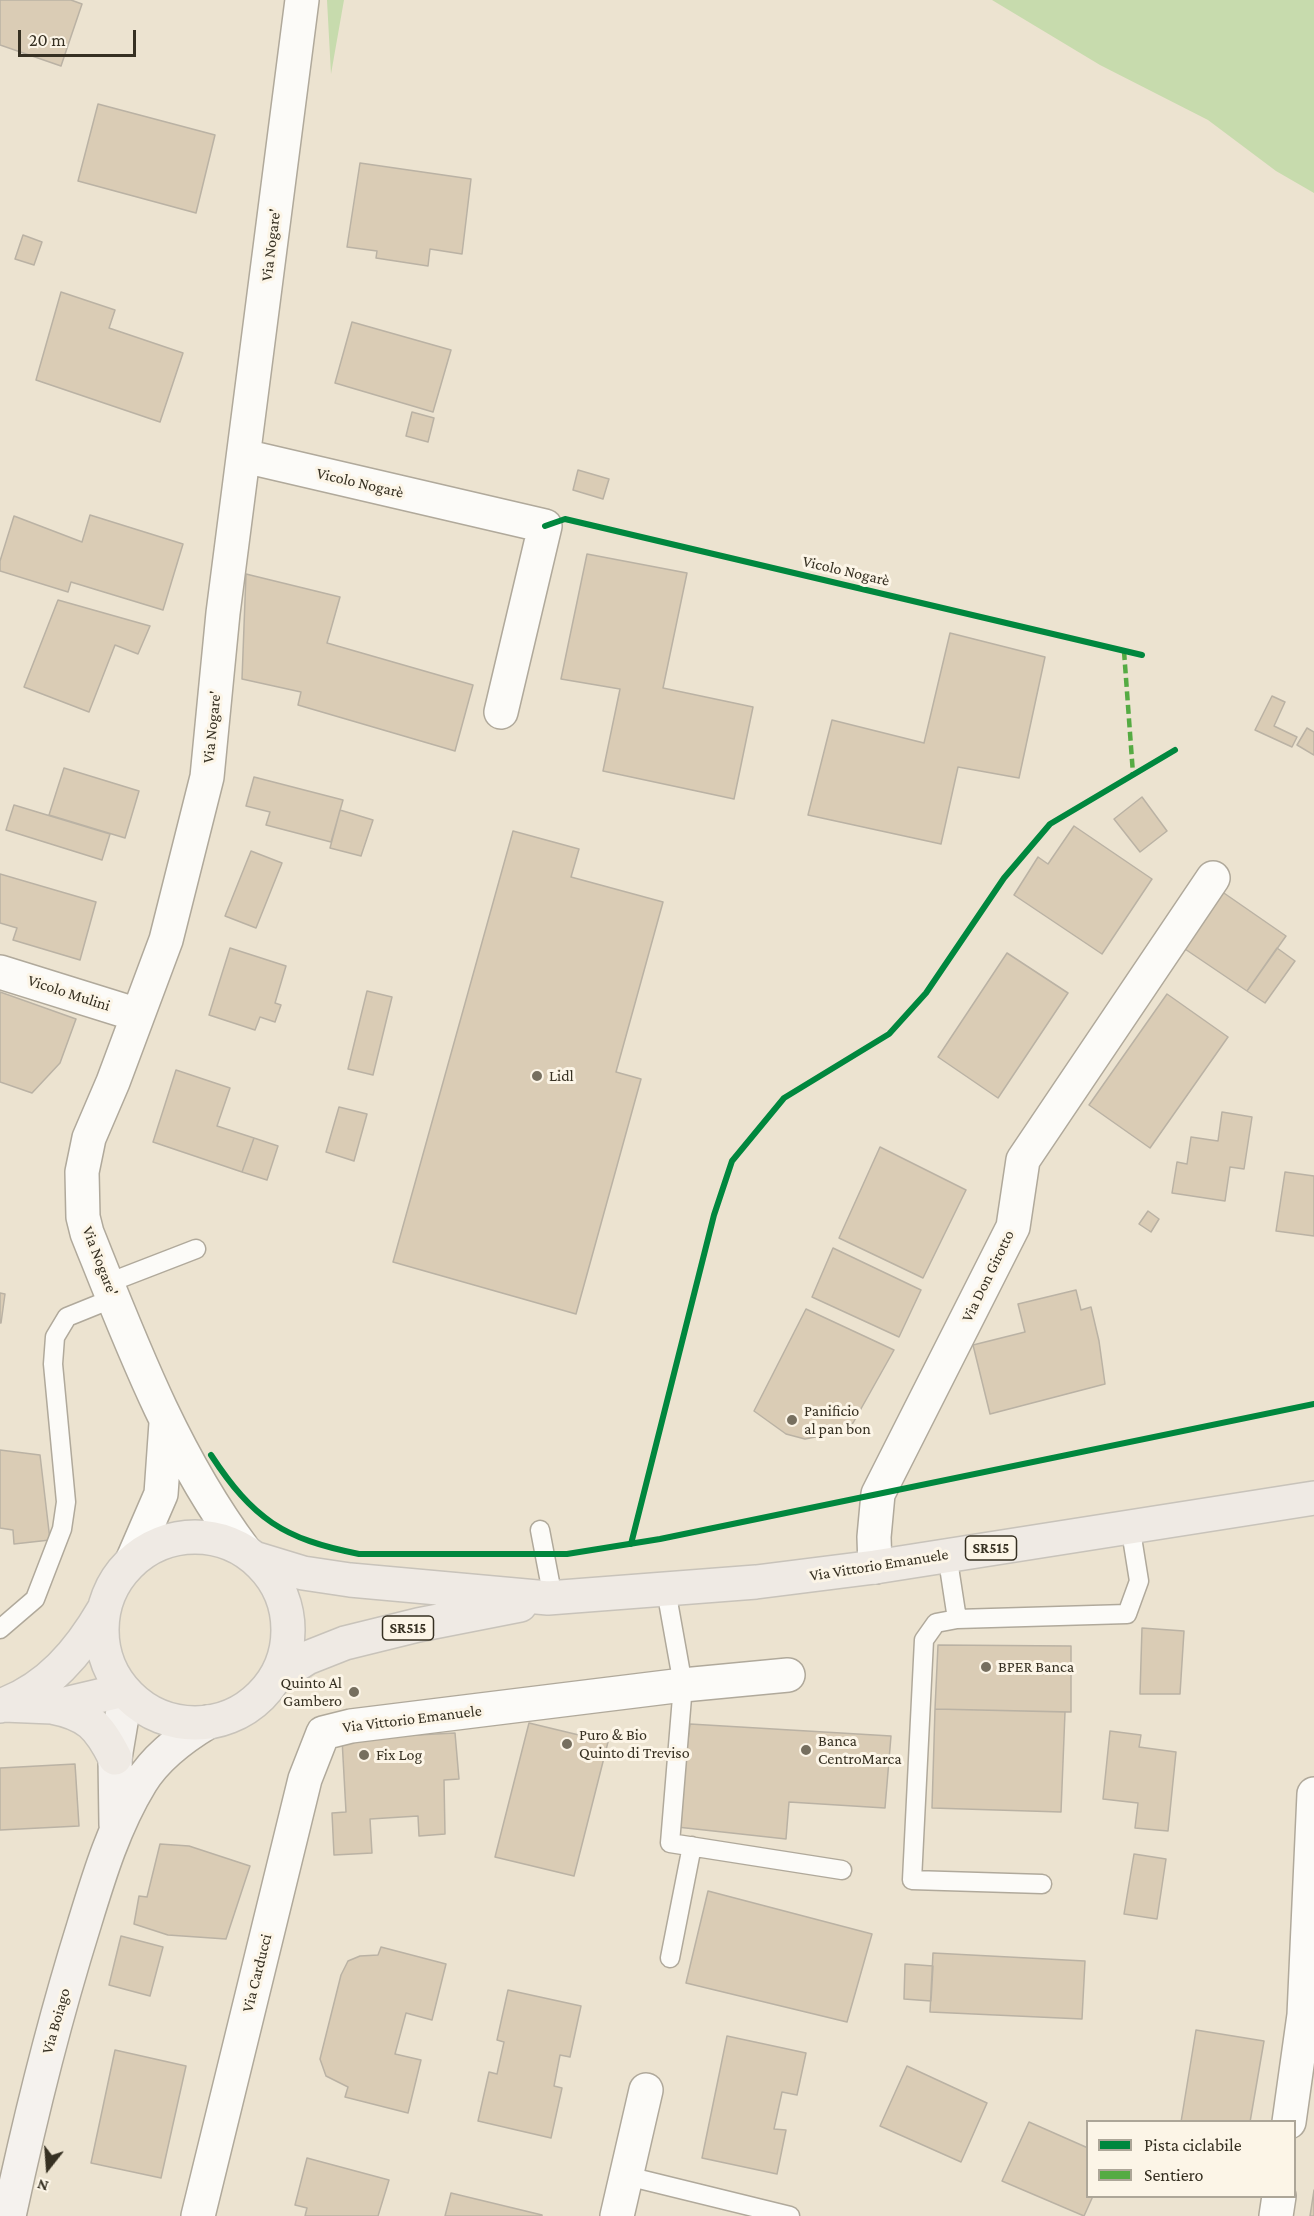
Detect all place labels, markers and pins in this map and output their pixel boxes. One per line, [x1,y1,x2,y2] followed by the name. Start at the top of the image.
[549,1066,574,1086] place label: Lidl
[530,1069,544,1083] marker: Lidl
[804,1401,871,1439] place label: Panificio al pan bon
[785,1413,799,1427] marker: Panificio al pan bon
[998,1657,1074,1677] place label: BPER Banca
[979,1660,993,1674] marker: BPER Banca
[281,1673,342,1711] place label: Quinto Al Gambero
[347,1685,361,1699] marker: Quinto Al Gambero
[579,1725,690,1763] place label: Puro & Bio Quinto di Treviso
[818,1731,902,1769] place label: Banca CentroMarca
[560,1737,574,1751] marker: Puro & Bio Quinto di Treviso
[799,1743,813,1757] marker: Banca CentroMarca
[376,1745,422,1765] place label: Fix Log
[357,1748,371,1762] marker: Fix Log

